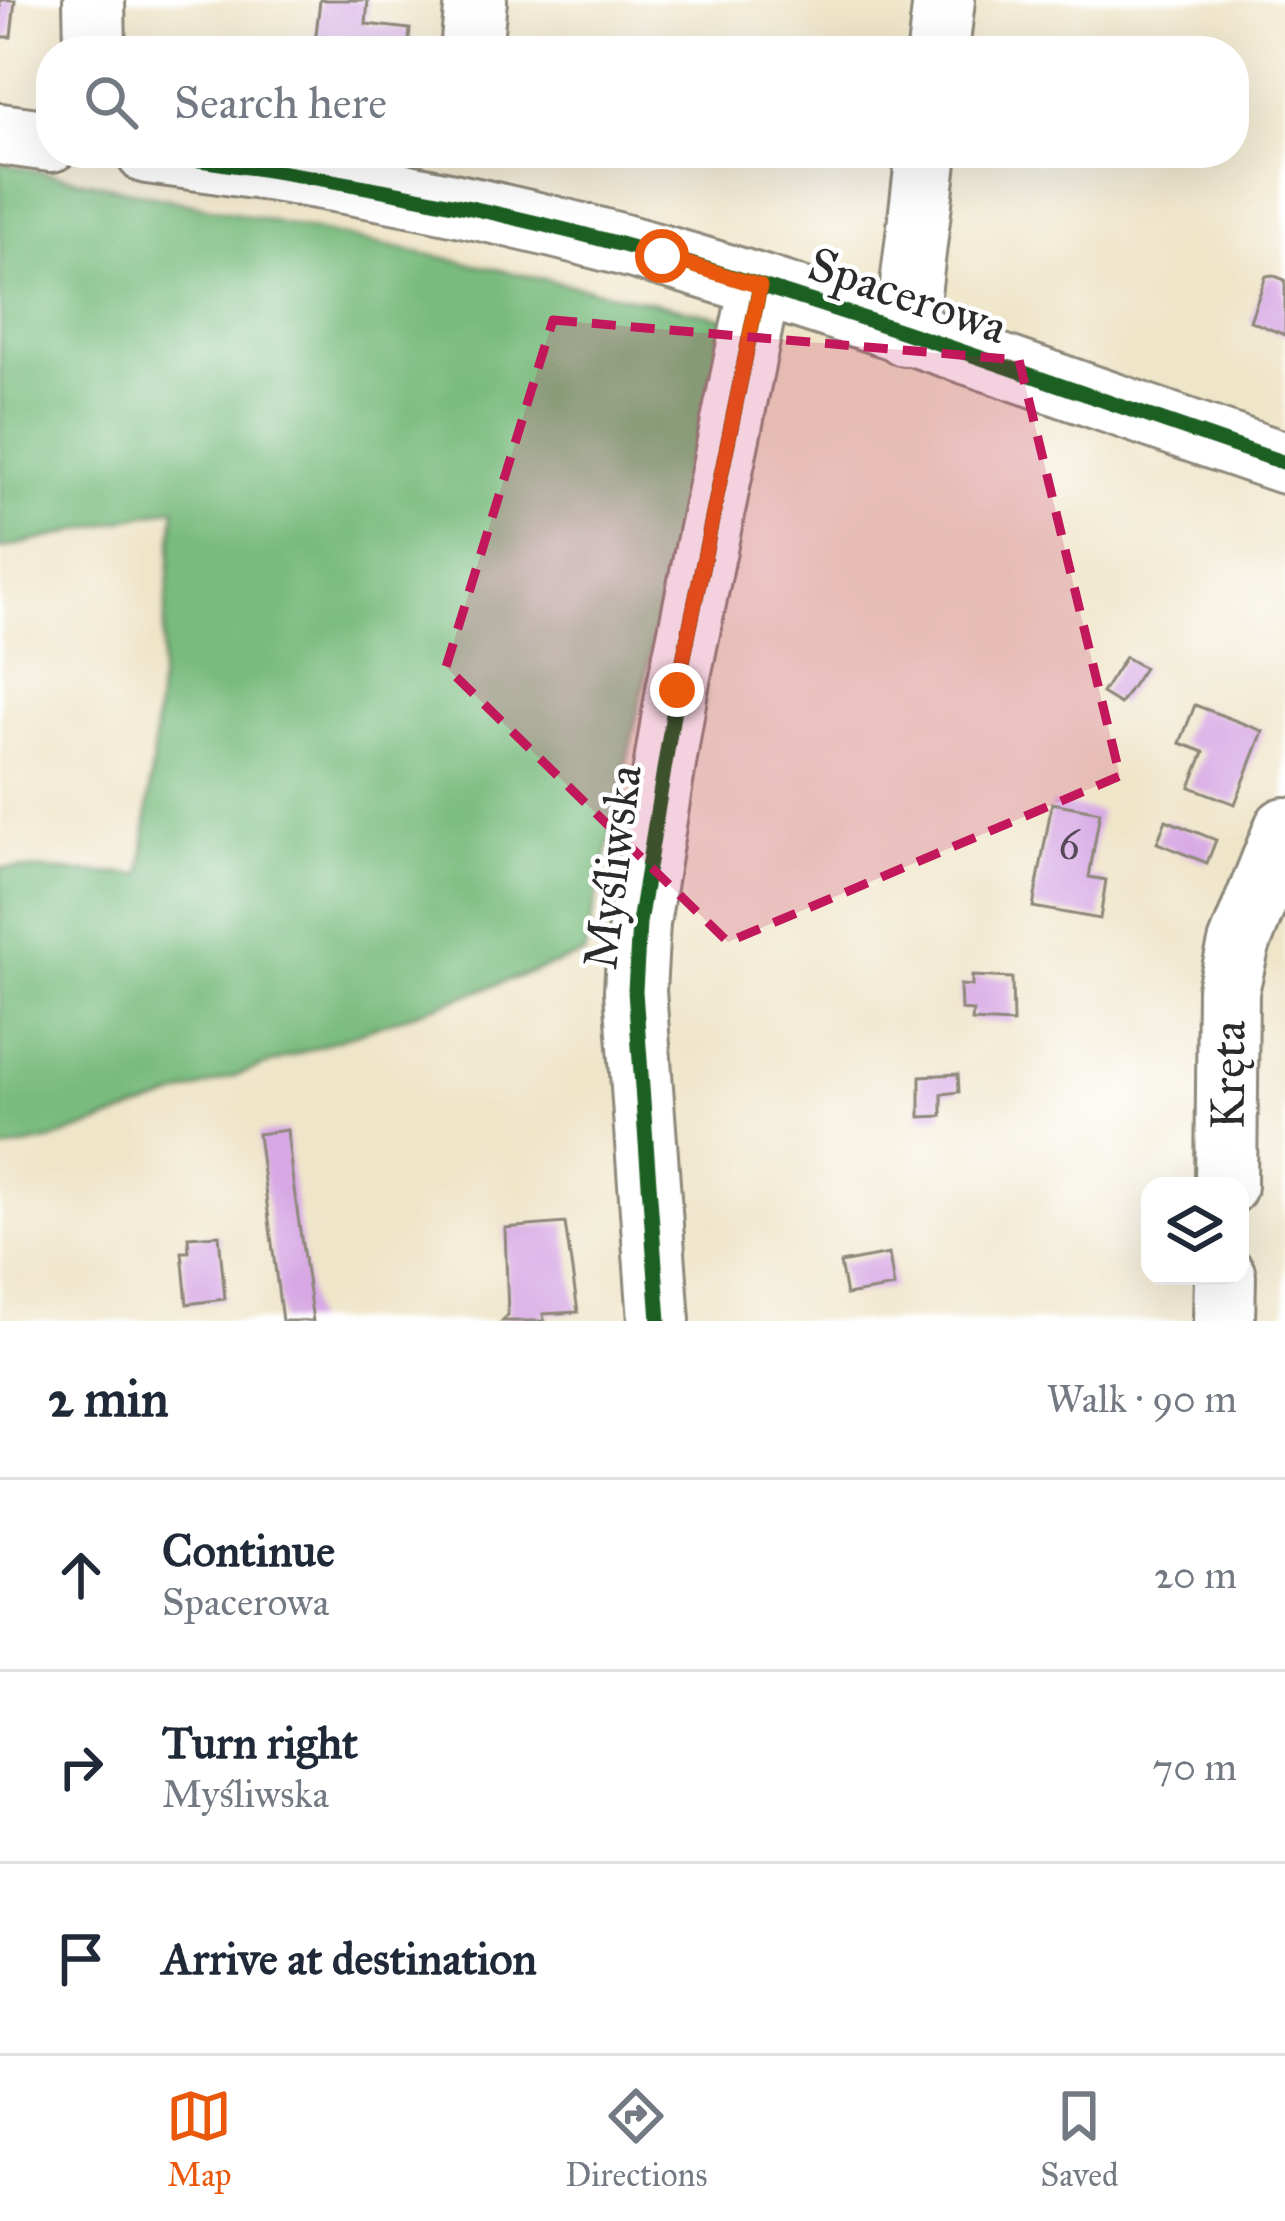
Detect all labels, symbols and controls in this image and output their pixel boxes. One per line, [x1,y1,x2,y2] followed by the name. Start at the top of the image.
[36,36,1249,168] search box
[78,69,144,135] icon: search
[174,75,387,130] text: Search here
[635,229,689,283] route start
[801,234,1016,357] street label: Spacerowa
[650,663,704,717] route end
[570,761,654,973] street label: Myśliwska
[1058,819,1081,871] house number: 6
[1197,1019,1257,1130] street label: Kręta
[1141,1177,1249,1285] map controls
[1141,1177,1249,1285] button: layers
[48,1368,169,1430] text: 2 min
[1047,1375,1237,1423] text: Walk · 90 m
[162,1523,335,1578] text: Continue
[48,1542,114,1608] icon: ahead
[1154,1551,1237,1599] text: 20 m
[162,1578,329,1626] text: Spacerowa
[162,1715,358,1770] text: Turn right
[48,1734,114,1800] icon: right
[1152,1743,1237,1791] text: 70 m
[162,1770,329,1818] text: Myśliwska
[48,1926,114,1992] icon: arrive
[162,1931,537,1986] text: Arrive at destination
[166,2083,232,2195] tab: Map
[565,2083,707,2195] tab: Directions
[1040,2083,1119,2195] tab: Saved

